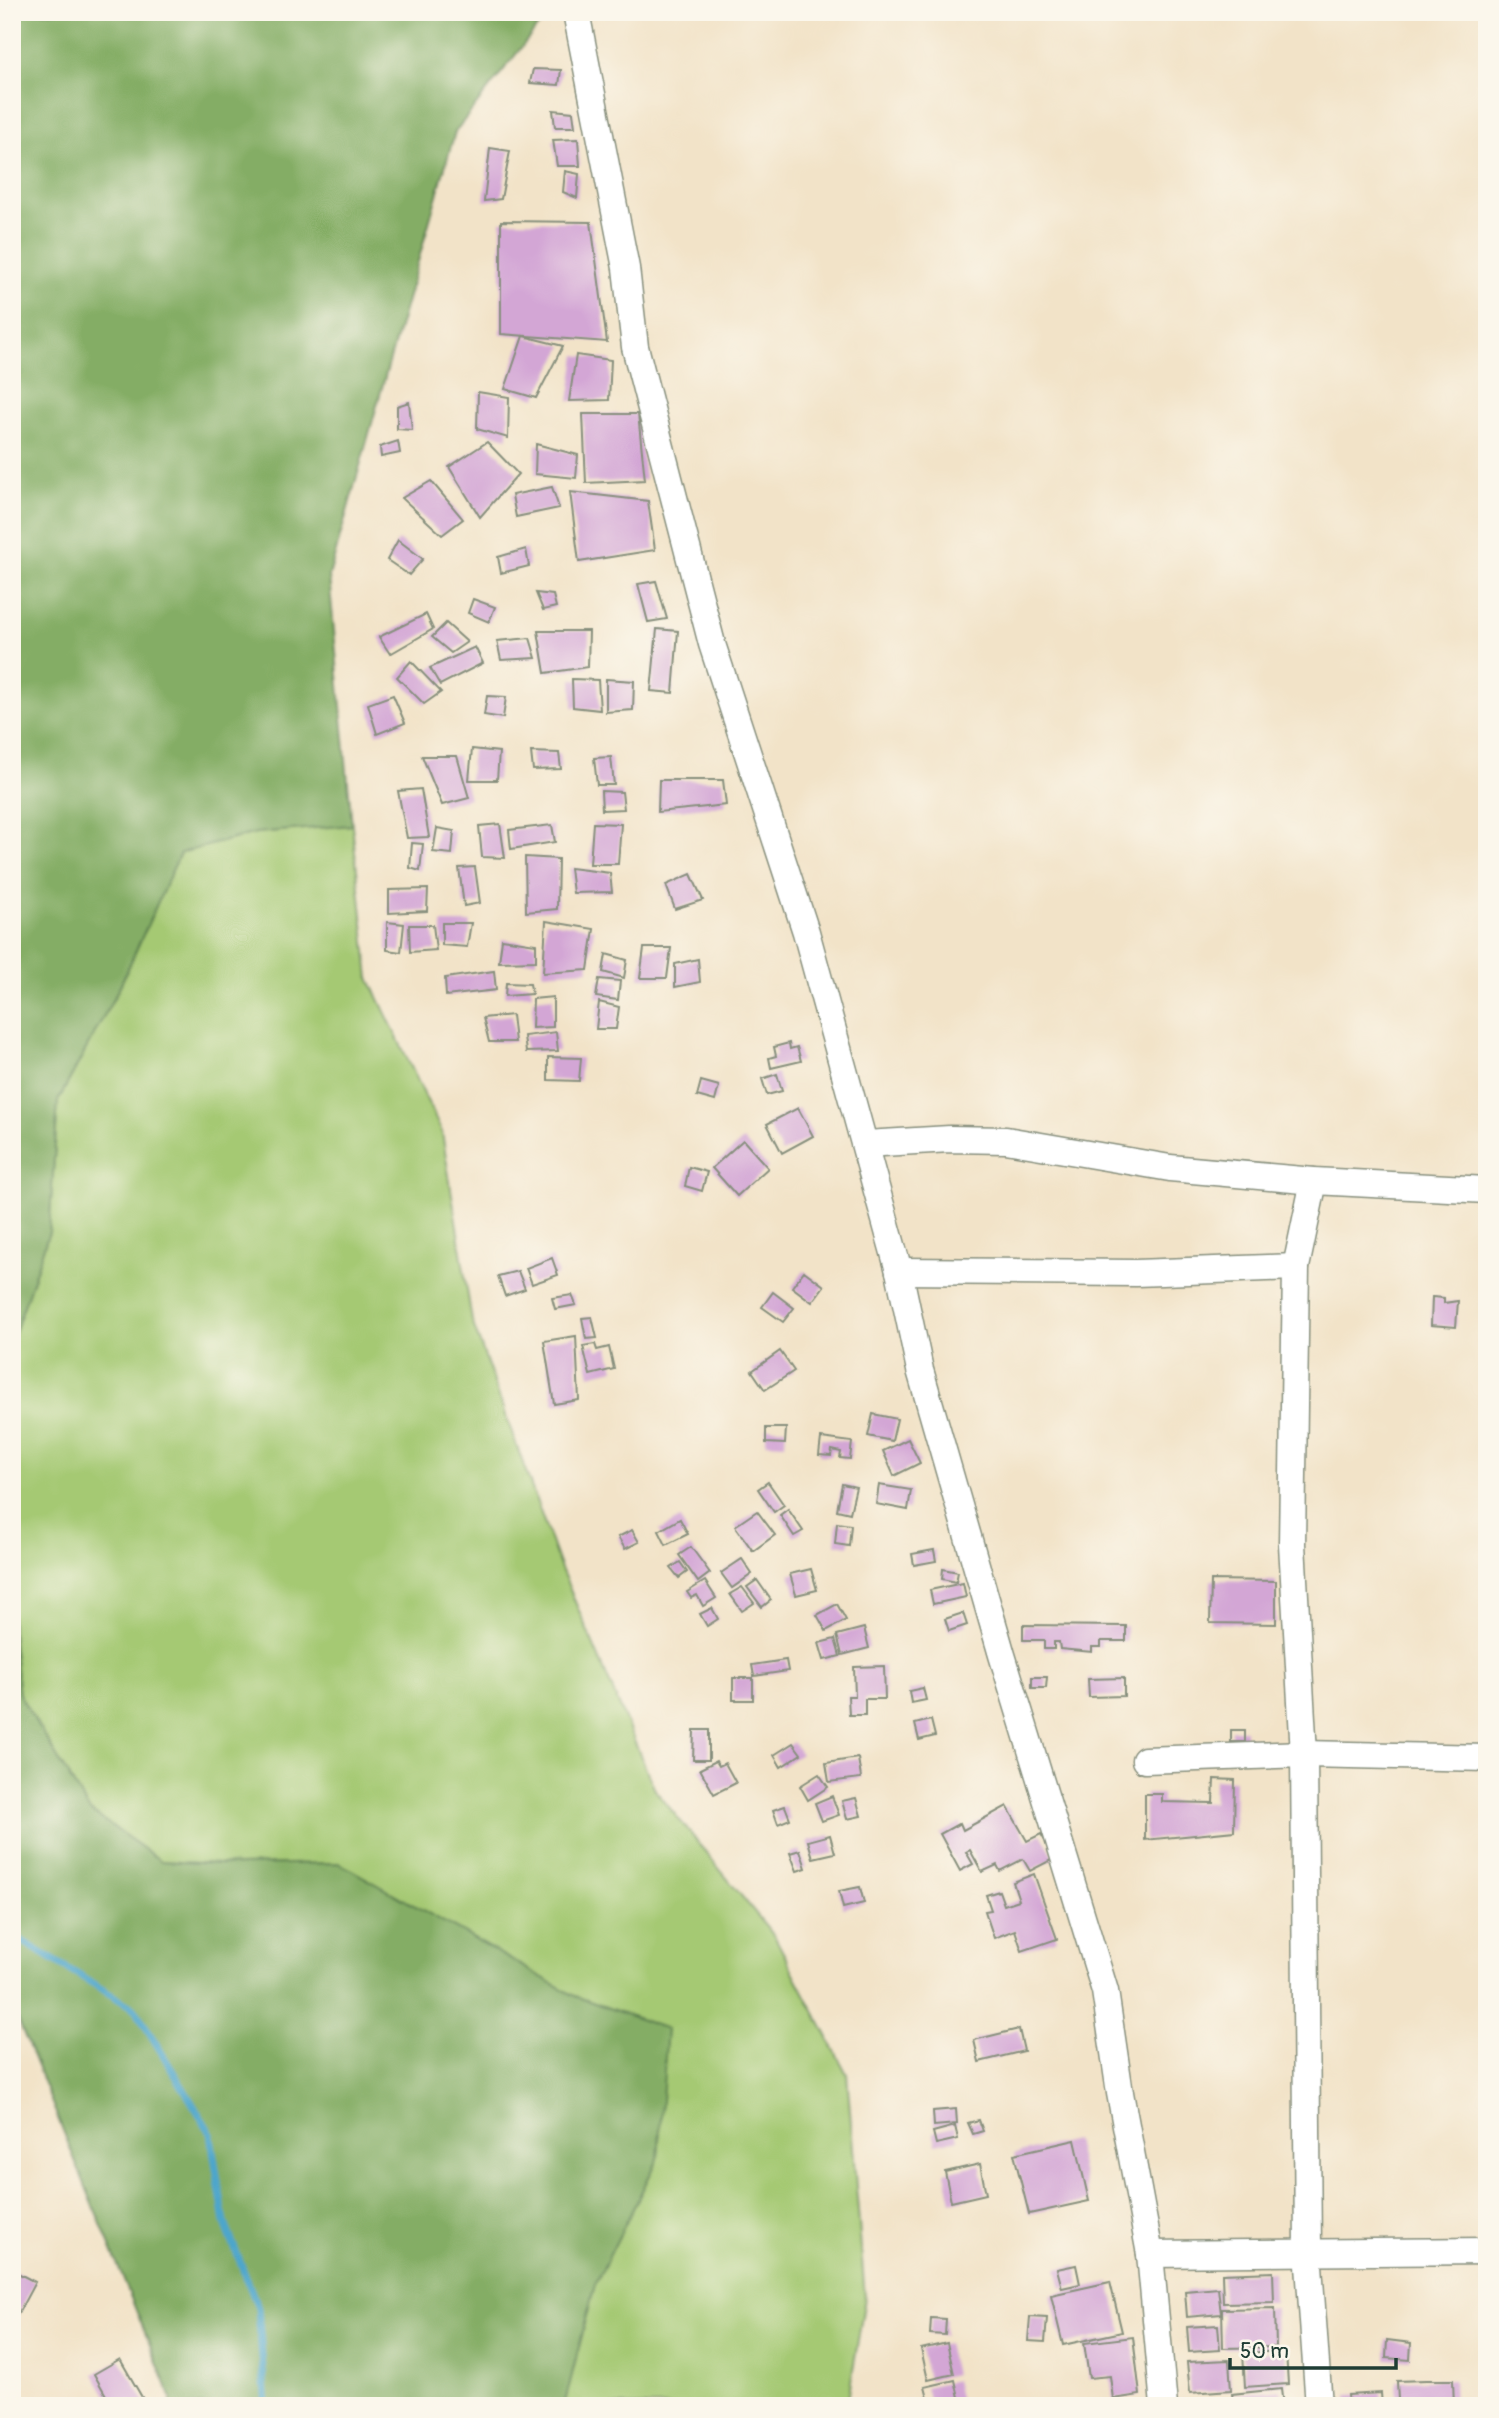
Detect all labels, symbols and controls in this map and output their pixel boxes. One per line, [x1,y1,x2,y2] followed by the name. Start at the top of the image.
[1230,2327,1396,2371] scale bar
[1240,2338,1289,2365] text: 50 m

